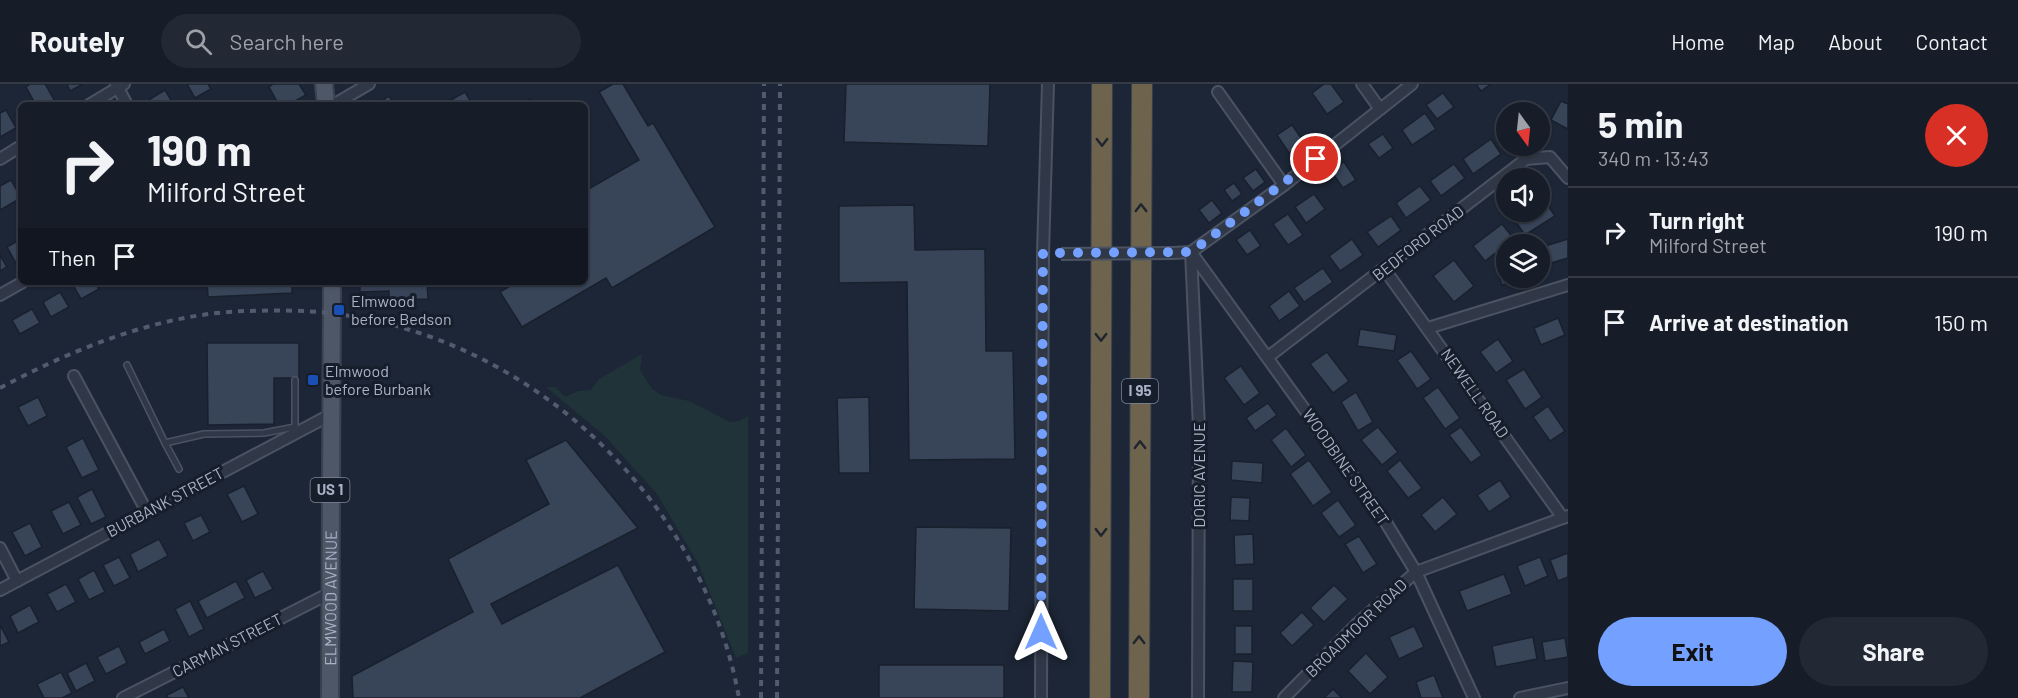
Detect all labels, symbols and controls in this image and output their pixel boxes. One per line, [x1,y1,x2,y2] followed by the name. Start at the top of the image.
[161,14,581,68] search box
[30,24,125,58] text: Routely
[182,25,215,58] icon: search
[230,28,344,54] text: Search here
[1671,29,1725,54] text: Home
[1758,29,1795,54] text: Map
[1828,29,1883,54] text: About
[1916,29,1988,54] text: Contact
[1496,102,1550,156] north arrow
[1496,102,1550,288] map controls
[1598,102,1684,145] text: 5 min
[1925,104,1988,167] button: close
[147,124,252,174] text: 190 m
[48,126,126,204] icon: right
[1290,133,1341,184] pin
[1096,138,1108,147] one-way arrow
[1299,142,1332,175] icon: arrive
[1598,146,1709,170] text: 340 m · 13:43
[1496,168,1550,222] button: sound
[147,175,306,207] text: Milford Street
[1368,201,1467,284] street label: BEDFORD ROAD
[1135,203,1147,212] one-way arrow
[1649,207,1744,233] text: Turn right
[1598,216,1631,249] icon: right
[1934,219,1988,245] text: 190 m
[1649,233,1767,257] text: Milford Street
[1496,234,1550,288] button: layers
[108,240,141,273] icon: arrive
[48,244,96,270] text: Then
[351,291,452,328] place label: Elmwood before Bedson
[332,303,346,317] marker: Elmwood before Bedson
[1598,306,1631,339] icon: arrive
[1649,309,1848,335] text: Arrive at destination
[1934,309,1988,335] text: 150 m
[1095,333,1108,342] one-way arrow
[1438,344,1513,441] street label: NEWELL ROAD
[325,361,431,398] place label: Elmwood before Burbank
[306,373,320,387] marker: Elmwood before Burbank
[1122,379,1158,403] road number: I 95
[1299,405,1394,528] street label: WOODBINE STREET
[1189,422,1208,528] street label: DORIC AVENUE
[1134,440,1146,449] one-way arrow
[103,463,226,540] street label: BURBANK STREET
[310,478,350,502] road number: US 1
[1095,528,1107,537] one-way arrow
[320,530,340,666] street label: ELMWOOD AVENUE
[1301,575,1410,681] street label: BROADMOOR ROAD
[1009,600,1073,664] position arrow
[169,609,285,680] street label: CARMAN STREET
[1598,617,1787,686] button: Exit
[1799,617,1988,686] button: Share
[1133,635,1145,644] one-way arrow

